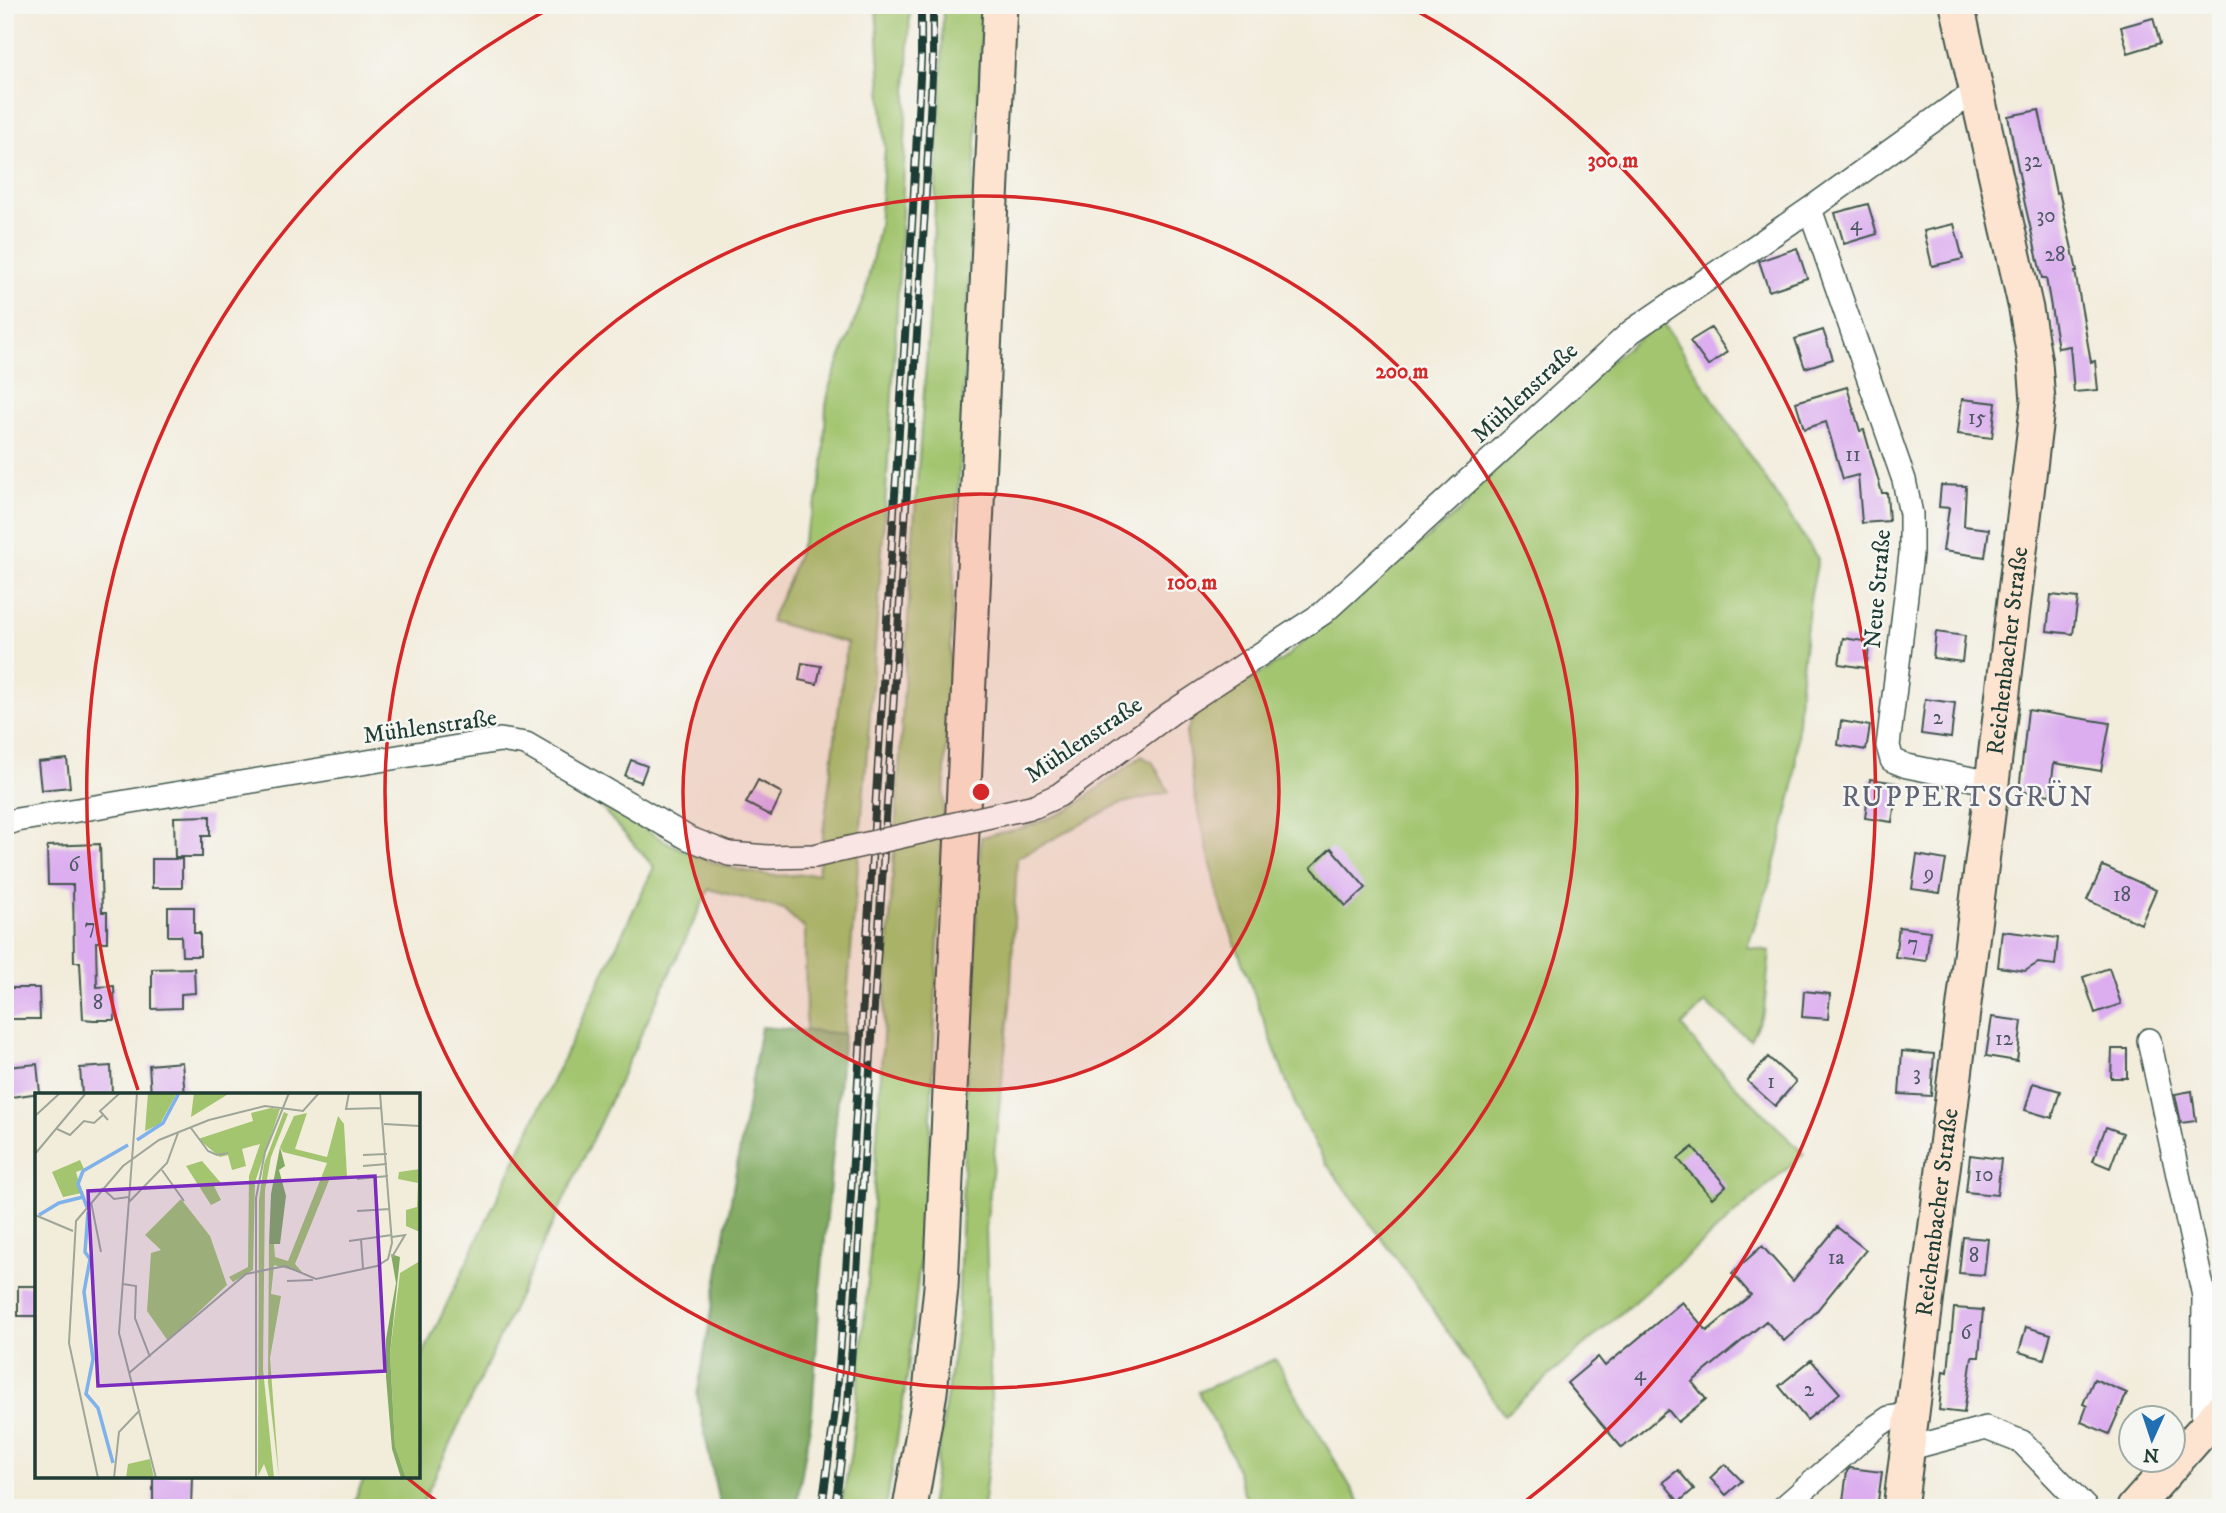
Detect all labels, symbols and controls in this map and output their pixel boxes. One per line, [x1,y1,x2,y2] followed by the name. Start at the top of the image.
[1588,148,1639,174] text: 300 m
[2024,148,2043,174] house number: 32
[2036,203,2056,229] house number: 30
[1850,211,1863,237] house number: 4
[2045,242,2065,268] house number: 28
[1465,336,1585,450] street label: Mühlenstraße
[1375,359,1429,385] text: 200 m
[1968,405,1986,431] house number: 15
[1845,442,1861,468] house number: 11
[1858,528,1898,650] street label: Neue Straße
[1981,545,2035,757] street label: Reichenbacher Straße
[1167,570,1217,596] text: 100 m
[1020,690,1148,790] street label: Mühlenstraße
[361,703,499,751] street label: Mühlenstraße
[1933,705,1944,731] house number: 2
[969,780,993,804] centre of rings
[1841,780,2095,815] district label: RUPPERTSGRÜN
[69,852,81,878] house number: 6
[1923,861,1934,887] house number: 9
[2113,882,2131,908] house number: 18
[84,914,96,940] house number: 7
[1907,931,1919,957] house number: 7
[93,990,103,1016] house number: 8
[1995,1026,2014,1052] house number: 12
[1913,1061,1921,1087] house number: 3
[1767,1069,1775,1095] house number: 1
[35,1093,420,1478] inset map
[1909,1106,1966,1318] street label: Reichenbacher Straße
[1975,1162,1993,1188] house number: 10
[1969,1243,1979,1269] house number: 8
[1828,1245,1844,1271] house number: 1a
[1961,1320,1973,1346] house number: 6
[1634,1361,1647,1387] house number: 4
[1804,1377,1815,1403] house number: 2
[2118,1404,2188,1474] north arrow
[2142,1443,2160,1466] text: N

